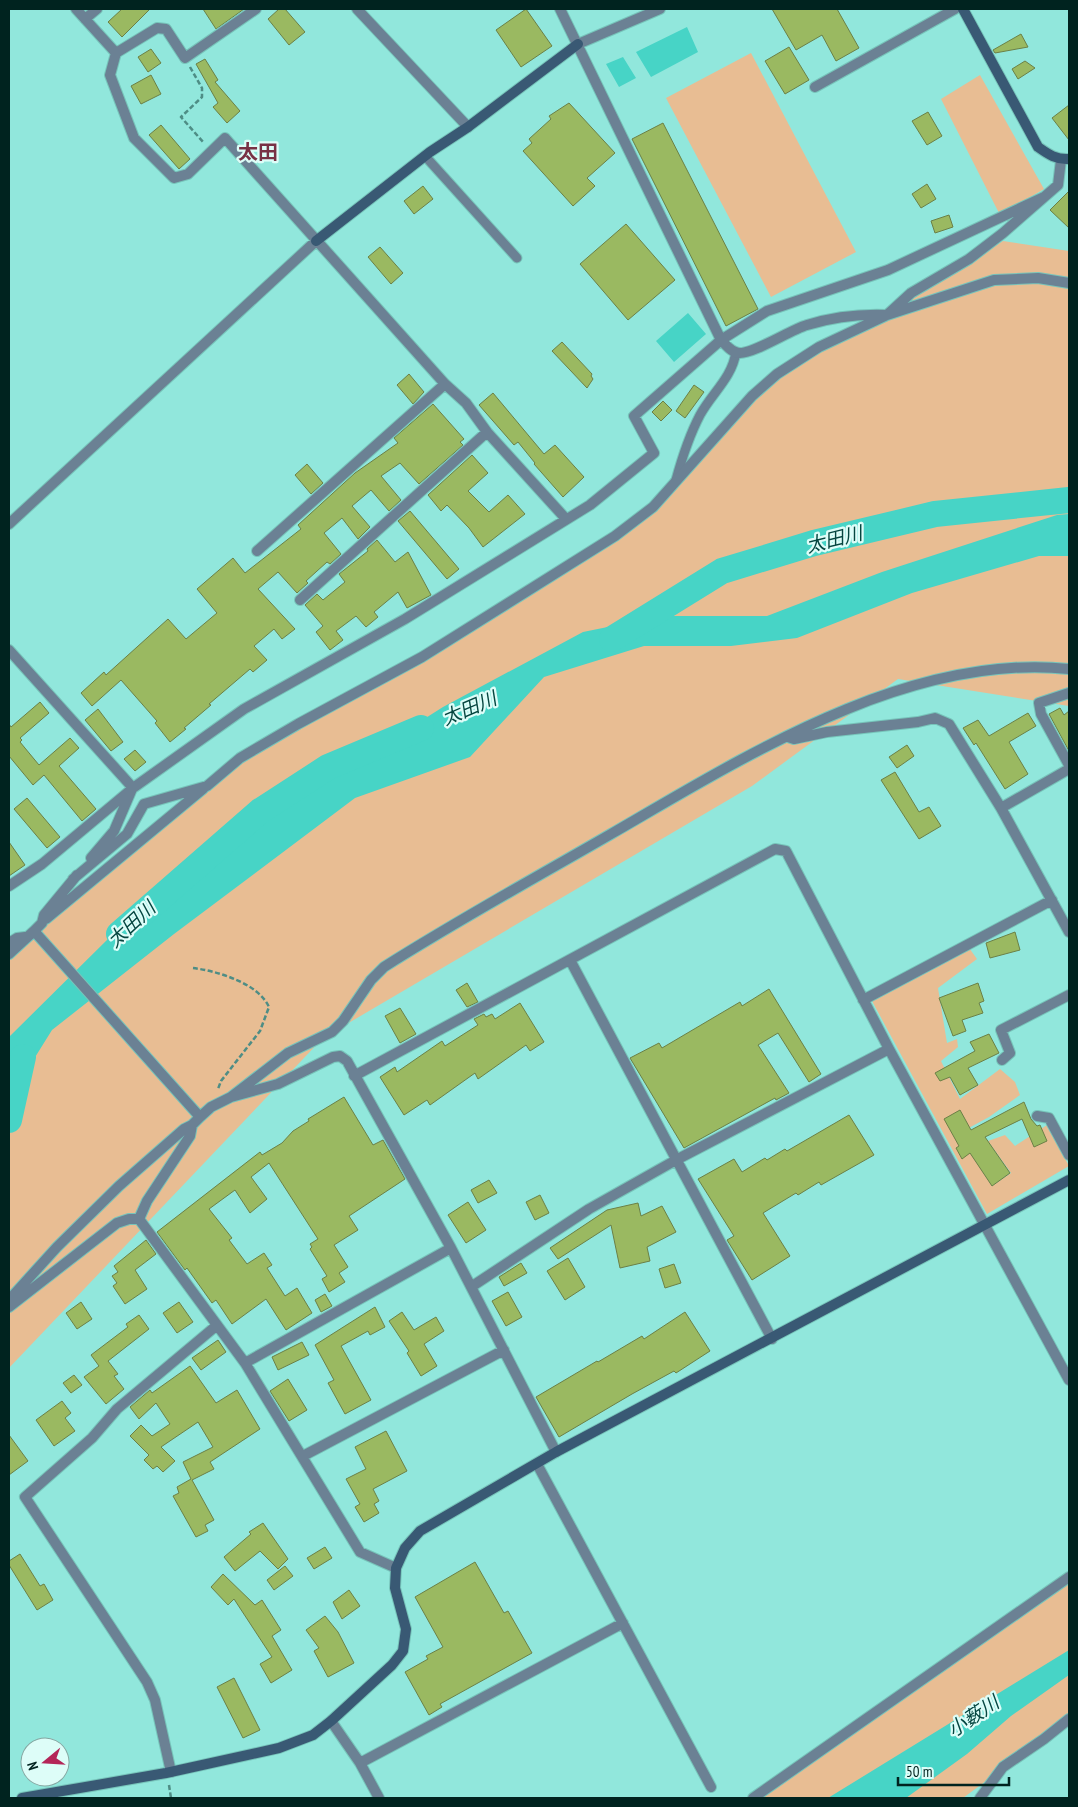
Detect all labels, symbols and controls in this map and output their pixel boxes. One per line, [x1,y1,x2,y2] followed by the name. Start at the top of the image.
[238,139,278,165] district label: 太田
[803,520,866,558] water label: 太田川
[438,685,502,730] water label: 太田川
[102,894,161,952] water label: 太田川
[943,1689,1005,1742] water label: 小薮川
[20,1737,70,1787] north arrow
[898,1754,1009,1786] scale bar
[23,1760,42,1772] text: N
[906,1762,932,1781] text: 50 m

